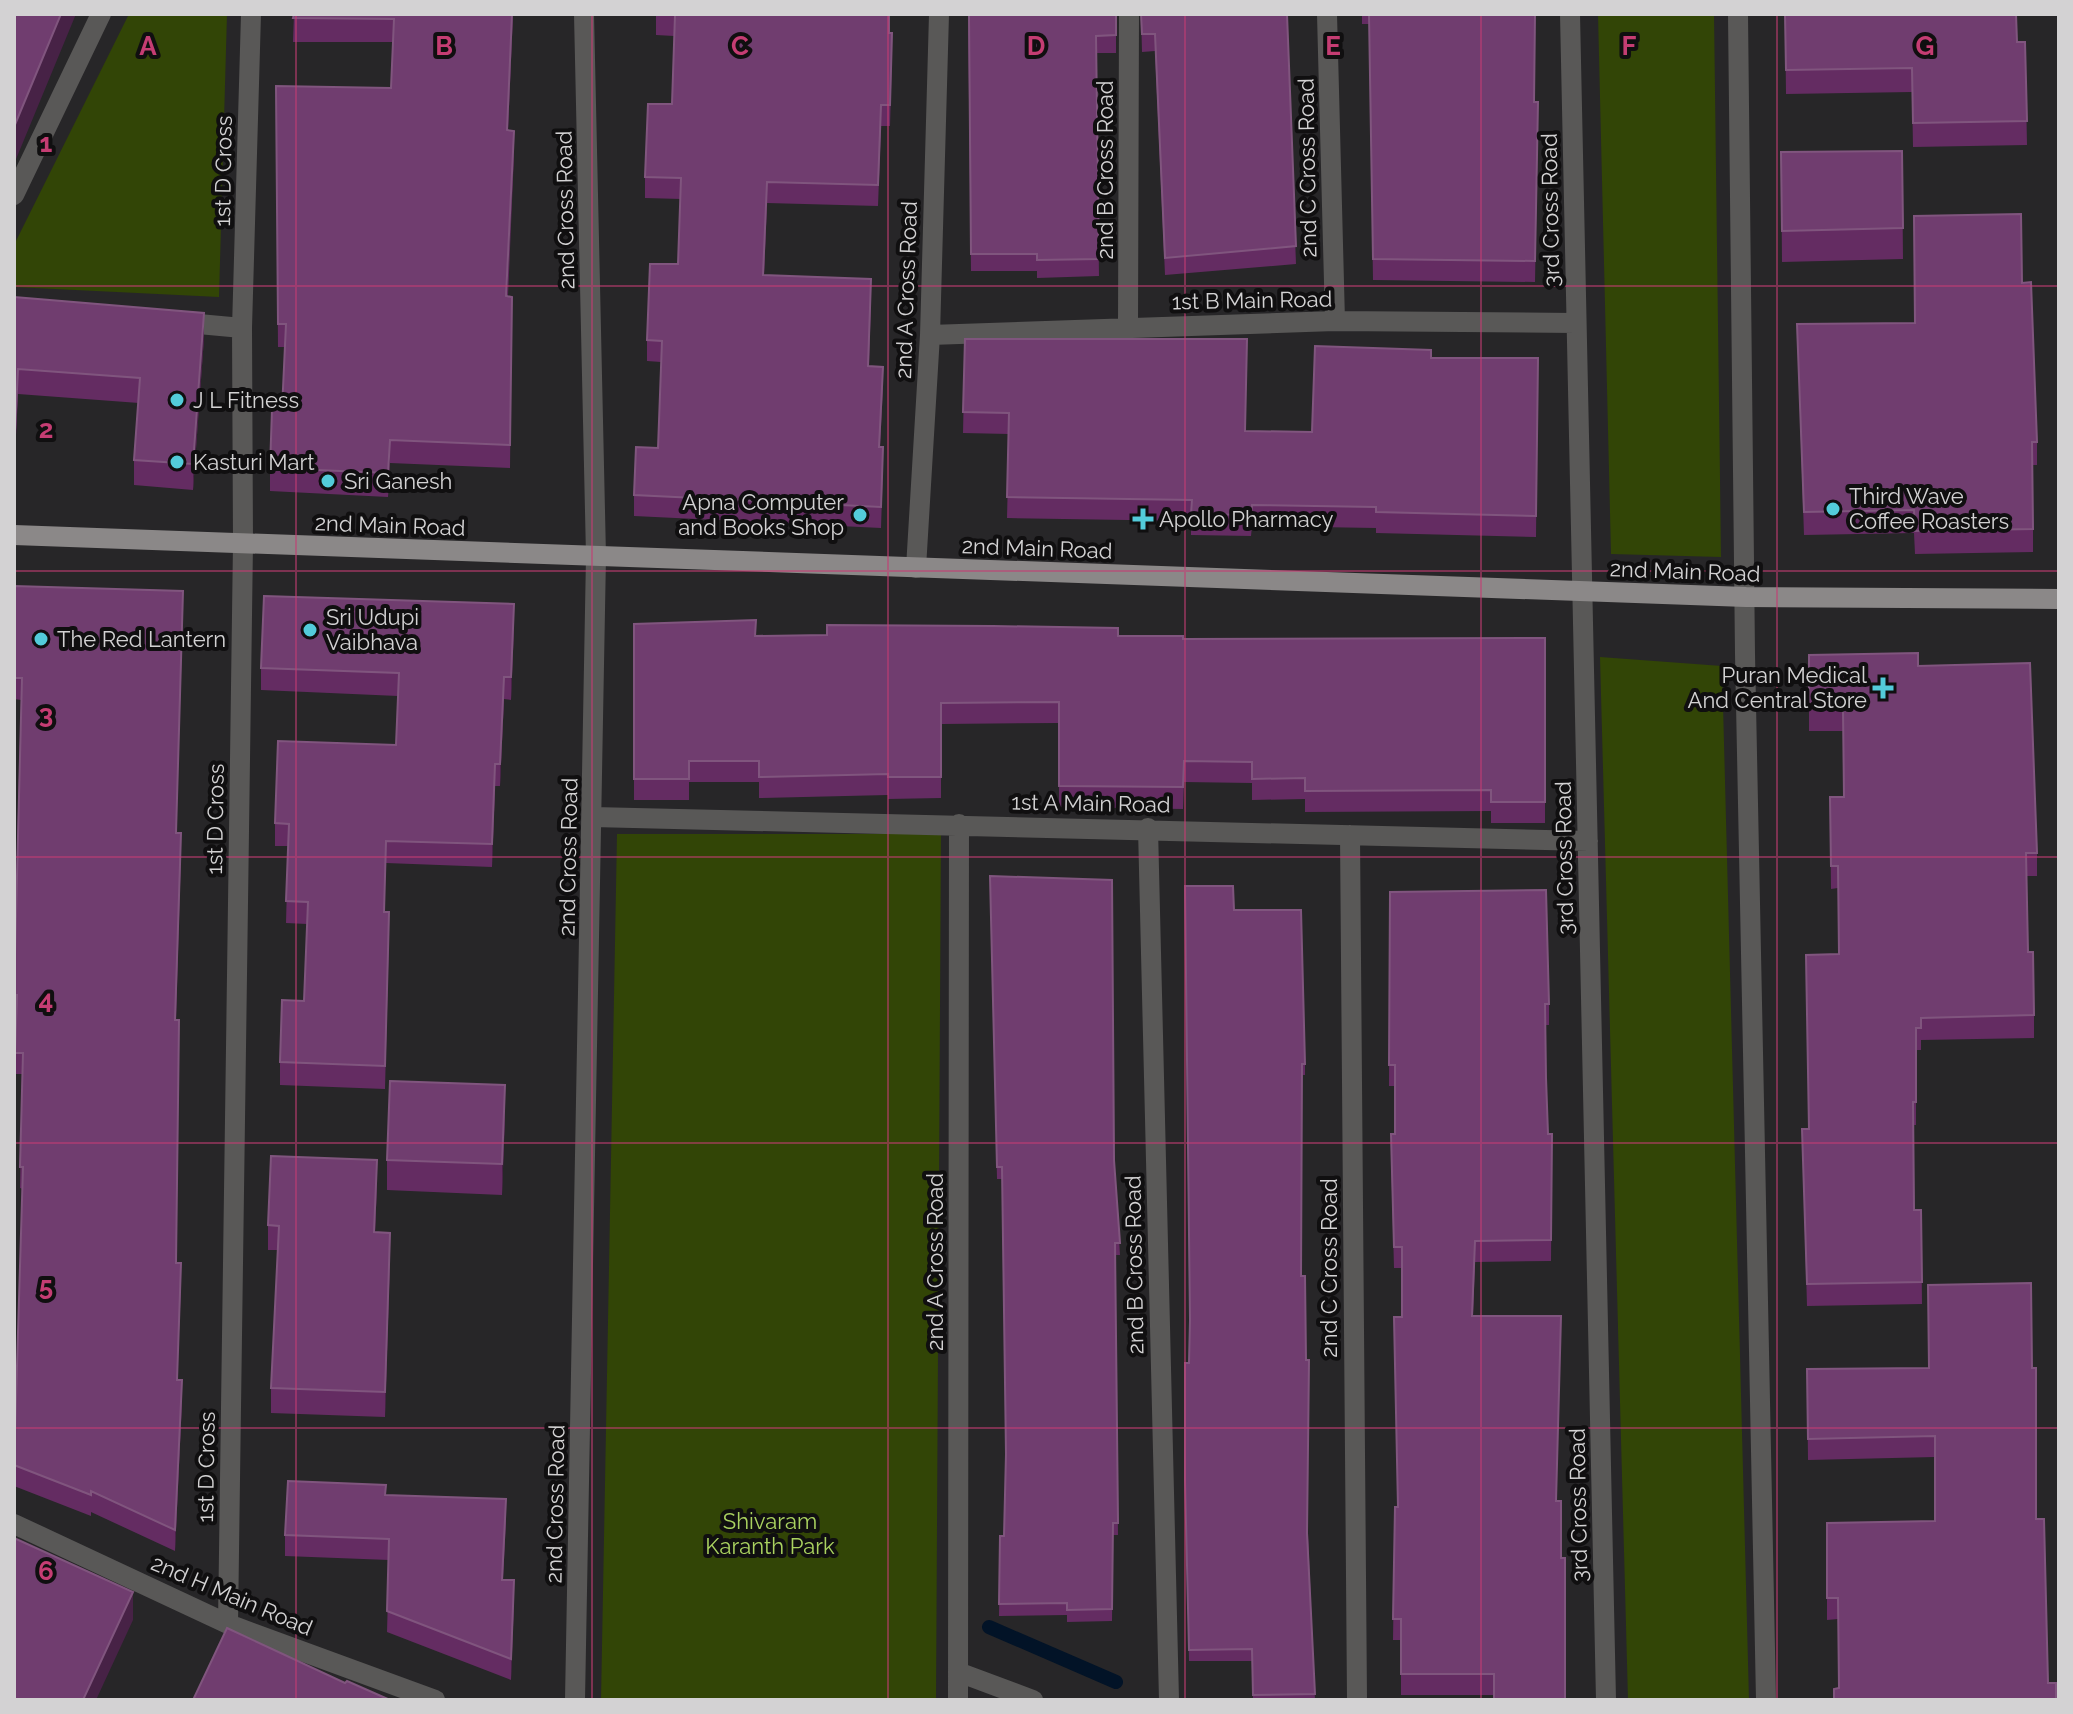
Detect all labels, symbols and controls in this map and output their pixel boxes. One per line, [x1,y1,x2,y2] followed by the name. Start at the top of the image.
[139,31,157,61] text: A
[435,31,453,61] text: B
[731,31,749,61] text: C
[1027,31,1045,61] text: D
[1325,31,1341,61] text: E
[1622,31,1637,61] text: F
[1916,31,1934,61] text: G
[1292,78,1322,258] street label: 2nd C Cross Road
[1092,80,1118,260] street label: 2nd B Cross Road
[209,115,237,227] street label: 1st D Cross
[40,128,53,158] text: 1
[551,130,579,290] street label: 2nd Cross Road
[1536,133,1564,287] street label: 3rd Cross Road
[890,201,922,379] street label: 2nd A Cross Road
[1172,286,1332,314] street label: 1st B Main Road
[193,387,299,413] place label: J L Fitness
[168,391,186,409] marker: J L Fitness
[39,414,53,444] text: 2
[193,449,315,475] place label: Kasturi Mart
[168,453,186,471] marker: Kasturi Mart
[344,468,452,494] place label: Sri Ganesh
[319,472,337,490] marker: Sri Ganesh
[1849,483,2009,534] place label: Third Wave Coffee Roasters
[678,489,844,540] place label: Apna Computer and Books Shop
[1824,500,1842,518] marker: Third Wave Coffee Roasters
[851,506,869,524] marker: Apna Computer and Books Shop
[1159,506,1334,532] place label: Apollo Pharmacy
[314,509,466,541] street label: 2nd Main Road
[1134,510,1152,528] marker: Apollo Pharmacy
[961,532,1113,564] street label: 2nd Main Road
[1609,555,1761,587] street label: 2nd Main Road
[326,604,419,655] place label: Sri Udupi Vaibhava
[301,621,319,639] marker: Sri Udupi Vaibhava
[57,626,226,652] place label: The Red Lantern
[32,630,50,648] marker: The Red Lantern
[1688,662,1867,713] place label: Puran Medical And Central Store
[1874,679,1892,697] marker: Puran Medical And Central Store
[39,699,53,729] text: 3
[201,763,229,875] street label: 1st D Cross
[554,777,582,937] street label: 2nd Cross Road
[1550,781,1578,935] street label: 3rd Cross Road
[1011,789,1171,817] street label: 1st A Main Road
[39,985,53,1015] text: 4
[922,1173,948,1351] street label: 2nd A Cross Road
[1119,1175,1149,1355] street label: 2nd B Cross Road
[1316,1178,1342,1358] street label: 2nd C Cross Road
[39,1271,53,1301] text: 5
[192,1411,220,1523] street label: 1st D Cross
[541,1424,569,1584] street label: 2nd Cross Road
[1564,1428,1592,1582] street label: 3rd Cross Road
[705,1508,835,1559] park label: Shivaram Karanth Park
[147,1549,317,1641] street label: 2nd H Main Road
[38,1556,54,1586] text: 6

